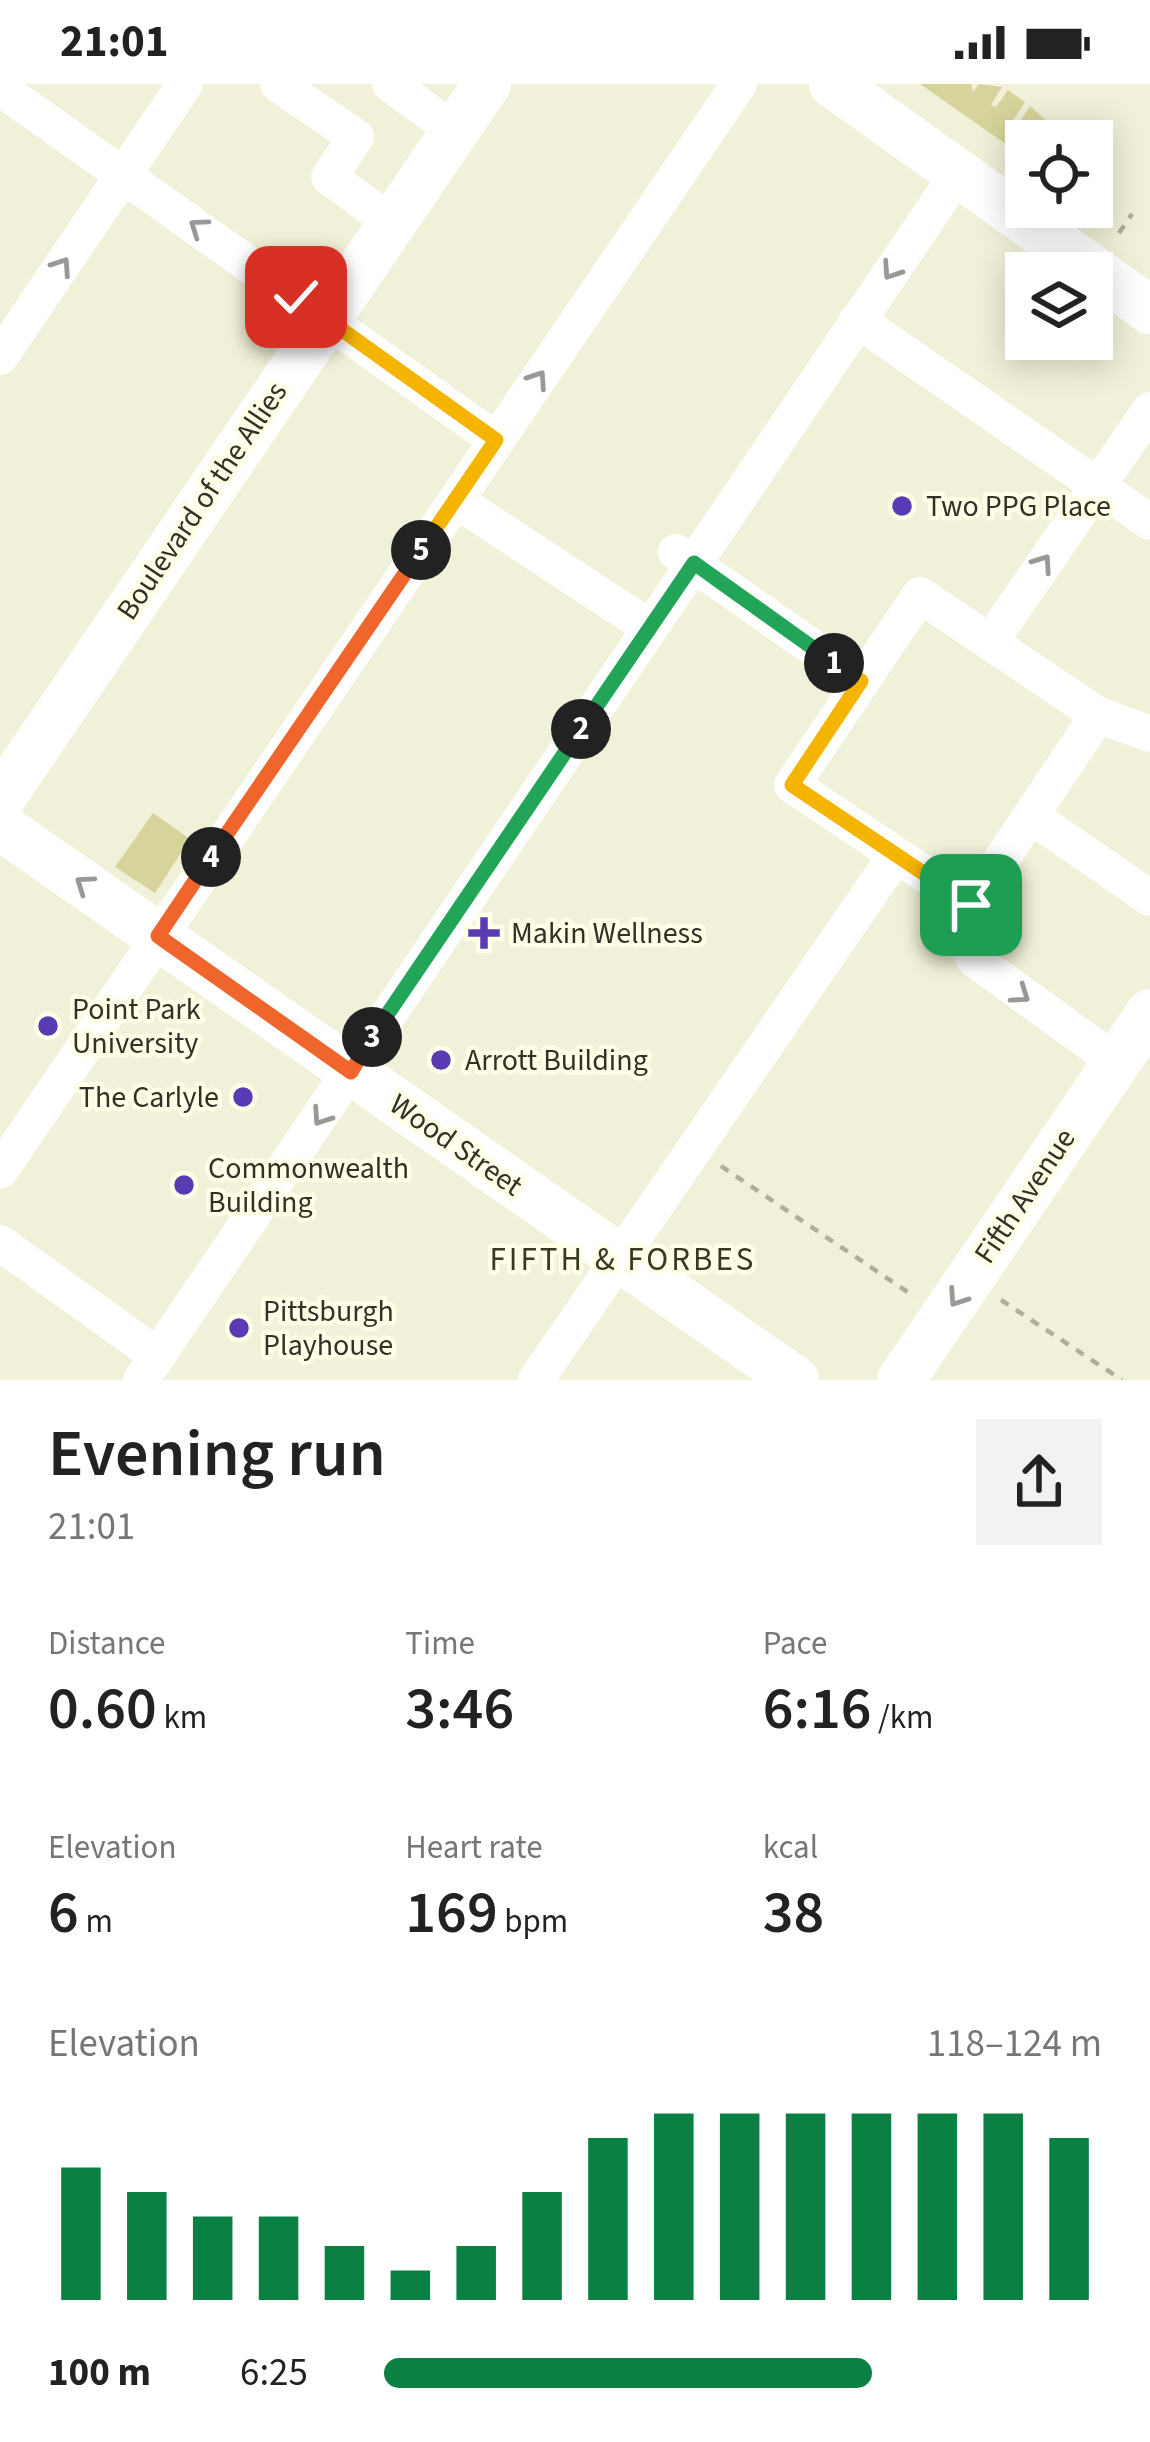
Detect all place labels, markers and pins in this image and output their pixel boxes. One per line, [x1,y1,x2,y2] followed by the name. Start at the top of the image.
[245,246,347,348] pin
[926,485,1111,528] place label: Two PPG Place
[889,493,915,519] marker: Two PPG Place
[391,520,451,580] pin: 5
[804,633,864,693] pin: 1
[551,699,611,759] pin: 2
[181,827,241,887] pin: 4
[920,854,1022,956] pin
[511,912,703,955] place label: Makin Wellness
[468,917,500,949] marker: Makin Wellness
[72,988,201,1065] place label: Point Park University
[342,1007,402,1067] pin: 3
[35,1013,61,1039] marker: Point Park University
[465,1039,648,1082] place label: Arrott Building
[428,1047,454,1073] marker: Arrott Building
[79,1076,219,1119] place label: The Carlyle
[230,1084,256,1110] marker: The Carlyle
[208,1147,409,1224] place label: Commonwealth Building
[171,1172,197,1198] marker: Commonwealth Building
[263,1290,394,1367] place label: Pittsburgh Playhouse
[226,1315,252,1341] marker: Pittsburgh Playhouse

